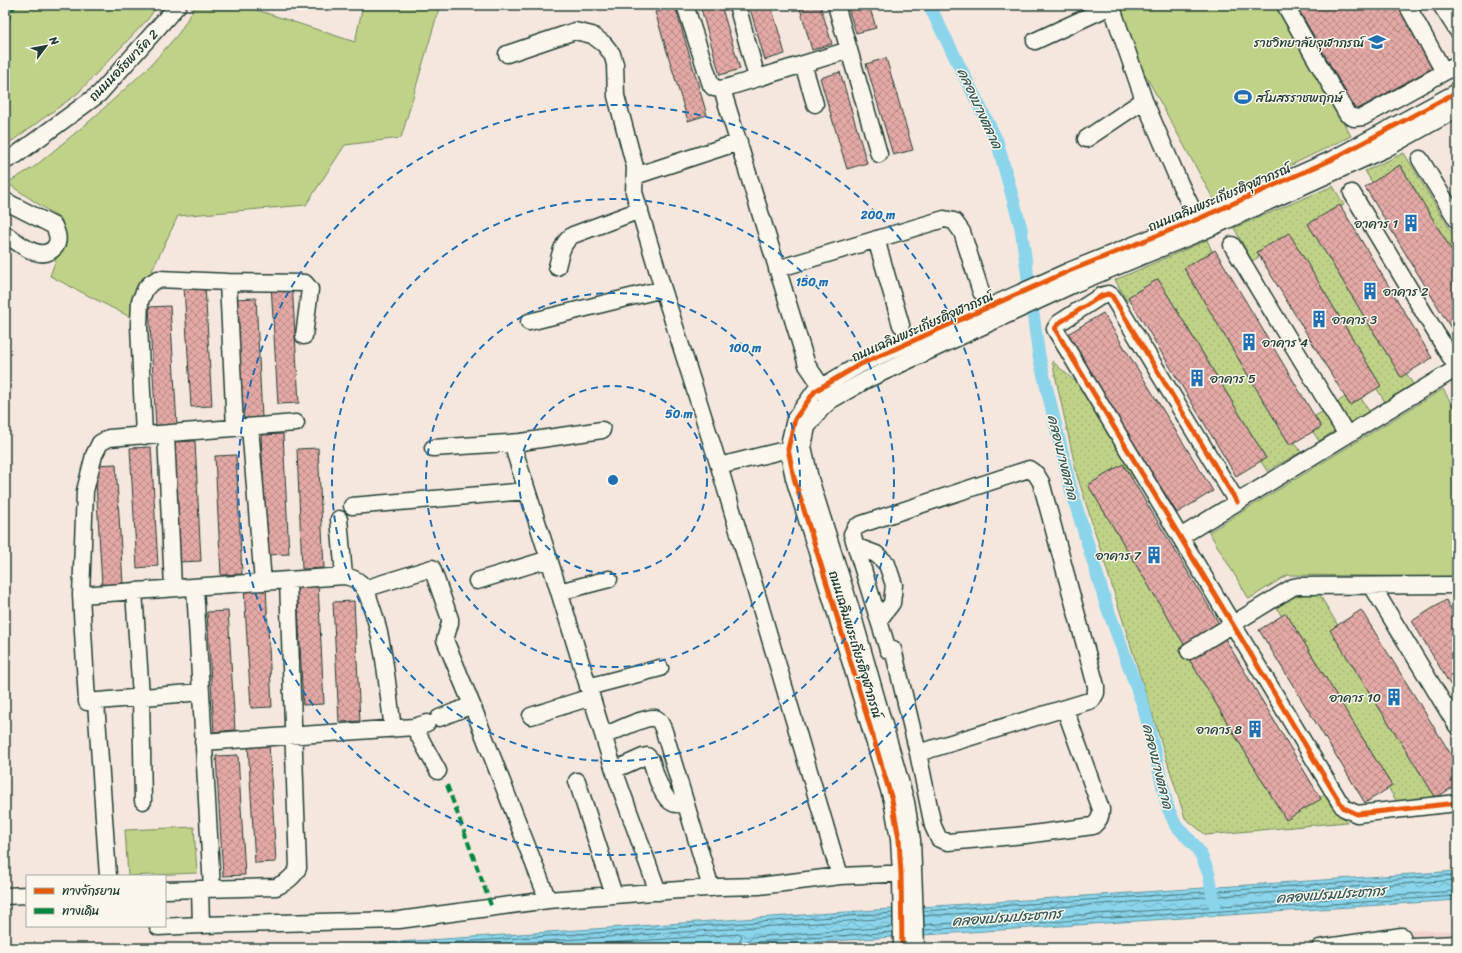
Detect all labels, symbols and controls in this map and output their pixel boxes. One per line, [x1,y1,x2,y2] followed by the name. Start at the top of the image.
[83,23,164,107] street label: ถนนนอร์ธพาร์ค 2
[26,26,66,66] north arrow
[1254,31,1367,54] place label: ราชวิทยาลัยจุฬาภรณ์
[43,32,64,50] text: N
[1367,32,1387,52] school or university icon: ราชวิทยาลัยจุฬาภรณ์
[950,64,1010,154] water label: คลองบางตลาด
[1255,86,1346,109] place label: สโมสรราชพฤกษ์
[1233,87,1253,107] sports icon: สโมสรราชพฤกษ์
[1144,156,1297,238] street label: ถนนเฉลิมพระเกียรติจุฬาภรณ์
[860,204,896,226] text: 200 m
[1353,212,1398,235] place label: อาคาร 1
[1401,213,1421,233] building icon: อาคาร 1
[796,271,829,293] text: 150 m
[1382,280,1429,303] place label: อาคาร 2
[1360,281,1380,301] building icon: อาคาร 2
[847,284,1000,368] street label: ถนนเฉลิมพระเกียรติจุฬาภรณ์
[1331,308,1377,331] place label: อาคาร 3
[1309,309,1329,329] building icon: อาคาร 3
[1261,331,1308,354] place label: อาคาร 4
[1239,332,1259,352] building icon: อาคาร 4
[729,337,762,359] text: 100 m
[1209,367,1256,390] place label: อาคาร 5
[1187,368,1207,388] building icon: อาคาร 5
[665,403,693,425] text: 50 m
[1040,412,1086,504] water label: คลองบางตลาด
[606,473,620,487] centre of rings
[1095,544,1143,567] place label: อาคาร 7
[1144,545,1164,565] building icon: อาคาร 7
[822,567,890,724] street label: ถนนเฉลิมพระเกียรติจุฬาภรณ์
[1328,686,1381,709] place label: อาคาร 10
[1384,687,1404,707] building icon: อาคาร 10
[1195,718,1242,741] place label: อาคาร 8
[1245,719,1265,739] building icon: อาคาร 8
[1135,721,1181,813] water label: คลองบางตลาด
[26,875,166,927] legend
[1275,878,1389,911] water label: คลองเปรมประชากร
[62,880,120,902] text: ทางจักรยาน
[62,900,99,922] text: ทางเดิน
[951,901,1065,934] water label: คลองเปรมประชากร

